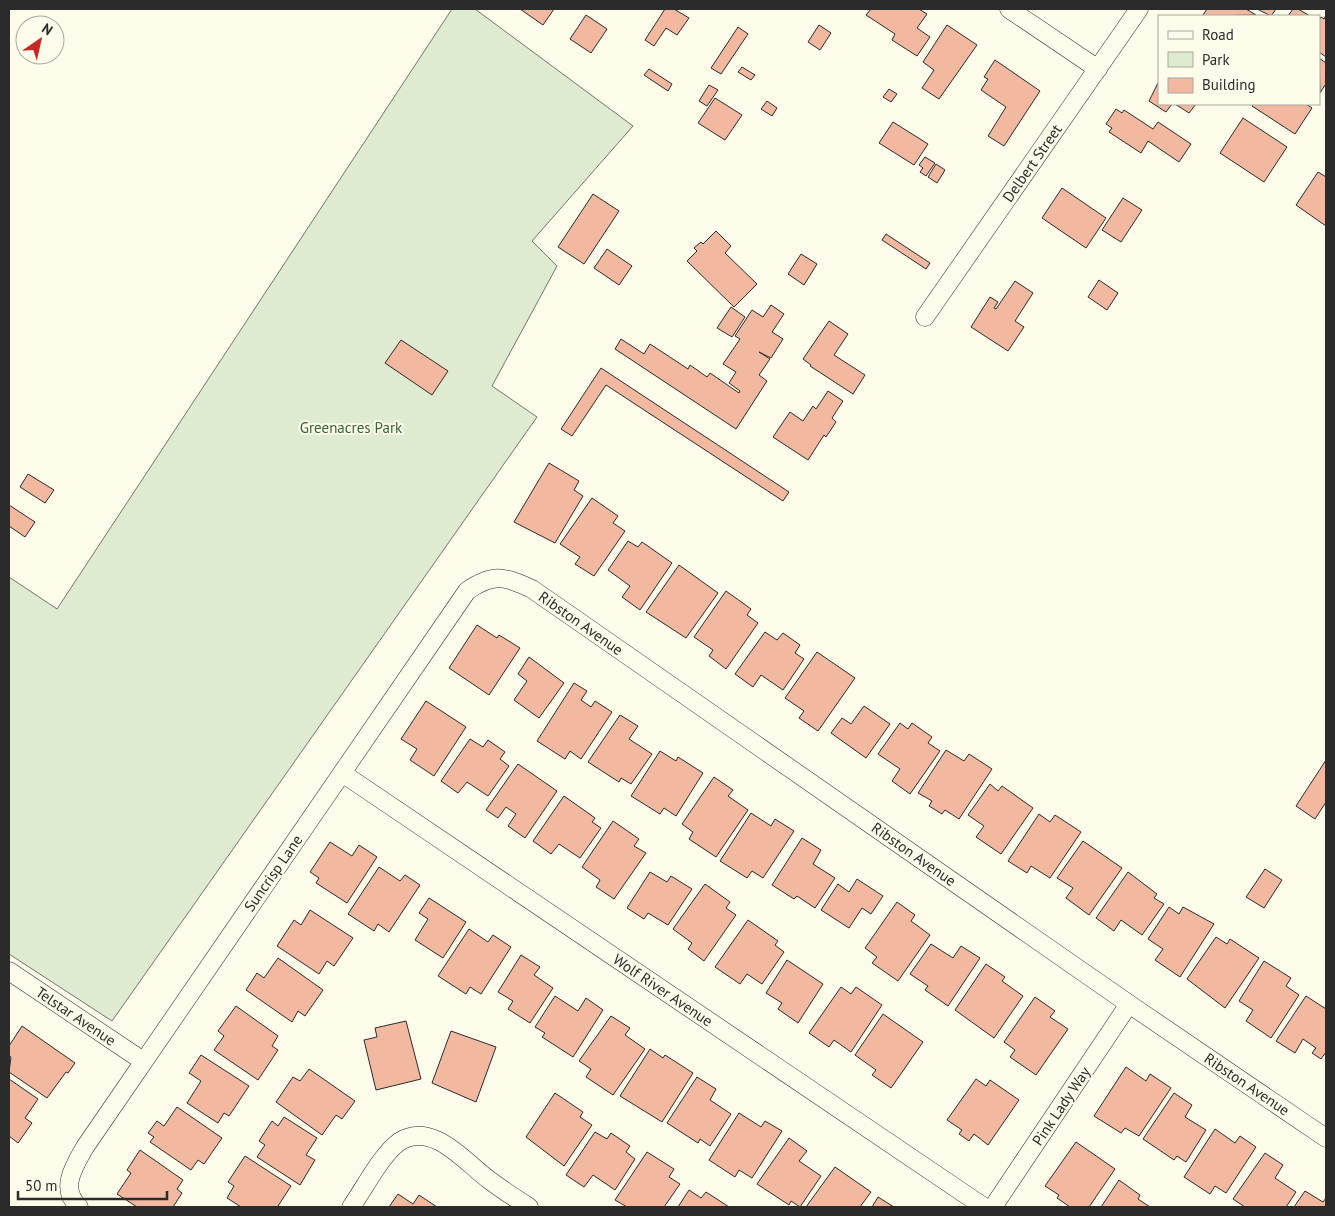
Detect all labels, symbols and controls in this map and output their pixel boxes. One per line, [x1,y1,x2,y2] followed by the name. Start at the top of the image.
[15,15,65,65] north arrow
[1158,15,1320,105] legend
[38,19,56,39] text: N
[1202,25,1234,44] text: Road
[1202,50,1230,69] text: Park
[1202,75,1256,94] text: Building
[998,120,1066,206] street label: Delbert Street
[300,418,403,437] park label: Greenacres Park
[535,587,627,659] street label: Ribston Avenue
[868,818,960,890] street label: Ribston Avenue
[240,831,306,915] street label: Suncrisp Lane
[610,950,716,1030] street label: Wolf River Avenue
[32,982,120,1050] street label: Telstar Avenue
[1201,1048,1293,1120] street label: Ribston Avenue
[1028,1063,1094,1149] street label: Pink Lady Way
[18,1168,166,1200] scale bar
[25,1176,58,1195] text: 50 m

